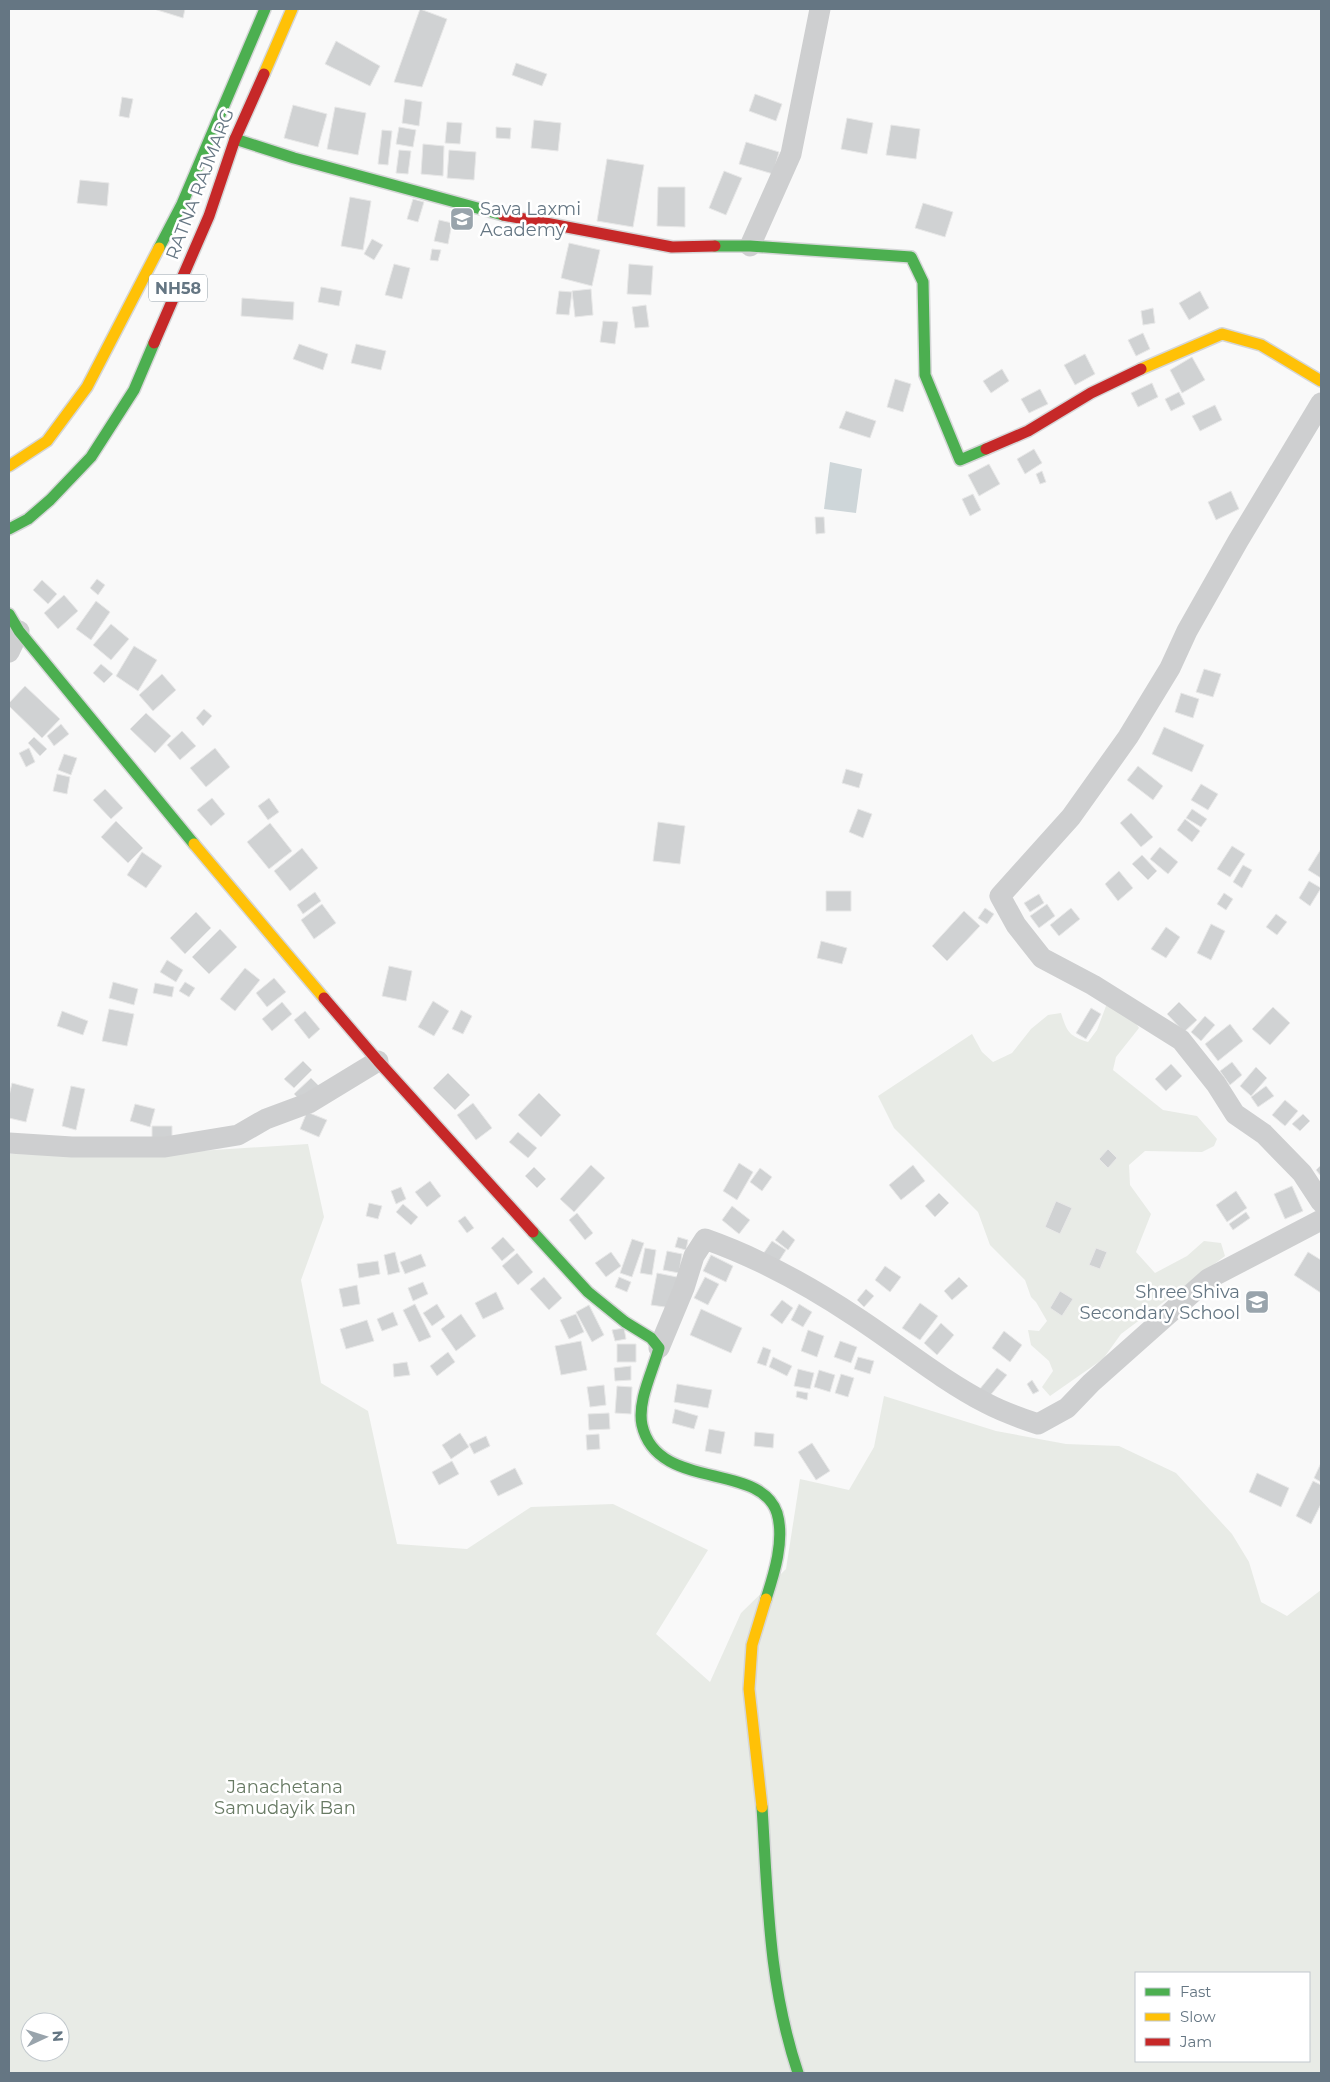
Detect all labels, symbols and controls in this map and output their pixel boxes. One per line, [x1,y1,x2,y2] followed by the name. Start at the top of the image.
[161,105,239,263] street label: RATNA RAJMARG
[480,198,581,241] place label: Sava Laxmi Academy
[449,206,475,232] school or university icon: Sava Laxmi Academy
[149,274,207,302] road number: NH58
[1080,1281,1240,1324] place label: Shree Shiva Secondary School
[1244,1289,1270,1315] school or university icon: Shree Shiva Secondary School
[214,1776,356,1819] park label: Janachetana Samudayik Ban
[1135,1972,1310,2062] legend
[1180,1982,1211,2001] text: Fast
[1180,2007,1216,2026] text: Slow
[20,2012,70,2062] north arrow
[49,2030,67,2042] text: N
[1179,2032,1212,2051] text: Jam

